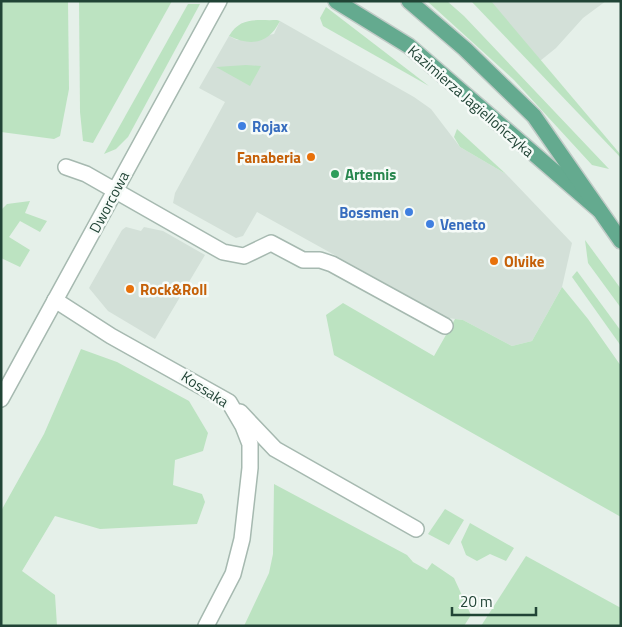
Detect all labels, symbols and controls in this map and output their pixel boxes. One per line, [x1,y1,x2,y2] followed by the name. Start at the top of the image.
[403,40,540,163] street label: Kazimierza Jagiellończyka
[252,115,288,138] place label: Rojax
[236,120,248,132] marker: Rojax
[237,146,301,169] place label: Fanaberia
[305,151,317,163] marker: Fanaberia
[345,163,396,186] place label: Artemis
[83,167,135,237] street label: Dworcowa
[329,168,341,180] marker: Artemis
[339,201,399,224] place label: Bossmen
[403,206,415,218] marker: Bossmen
[440,213,486,236] place label: Veneto
[424,218,436,230] marker: Veneto
[504,250,545,273] place label: Olvike
[488,255,500,267] marker: Olvike
[140,278,207,301] place label: Rock&Roll
[124,283,136,295] marker: Rock&Roll
[177,365,234,413] street label: Kossaka
[452,584,536,616] scale bar
[460,590,493,613] text: 20 m

